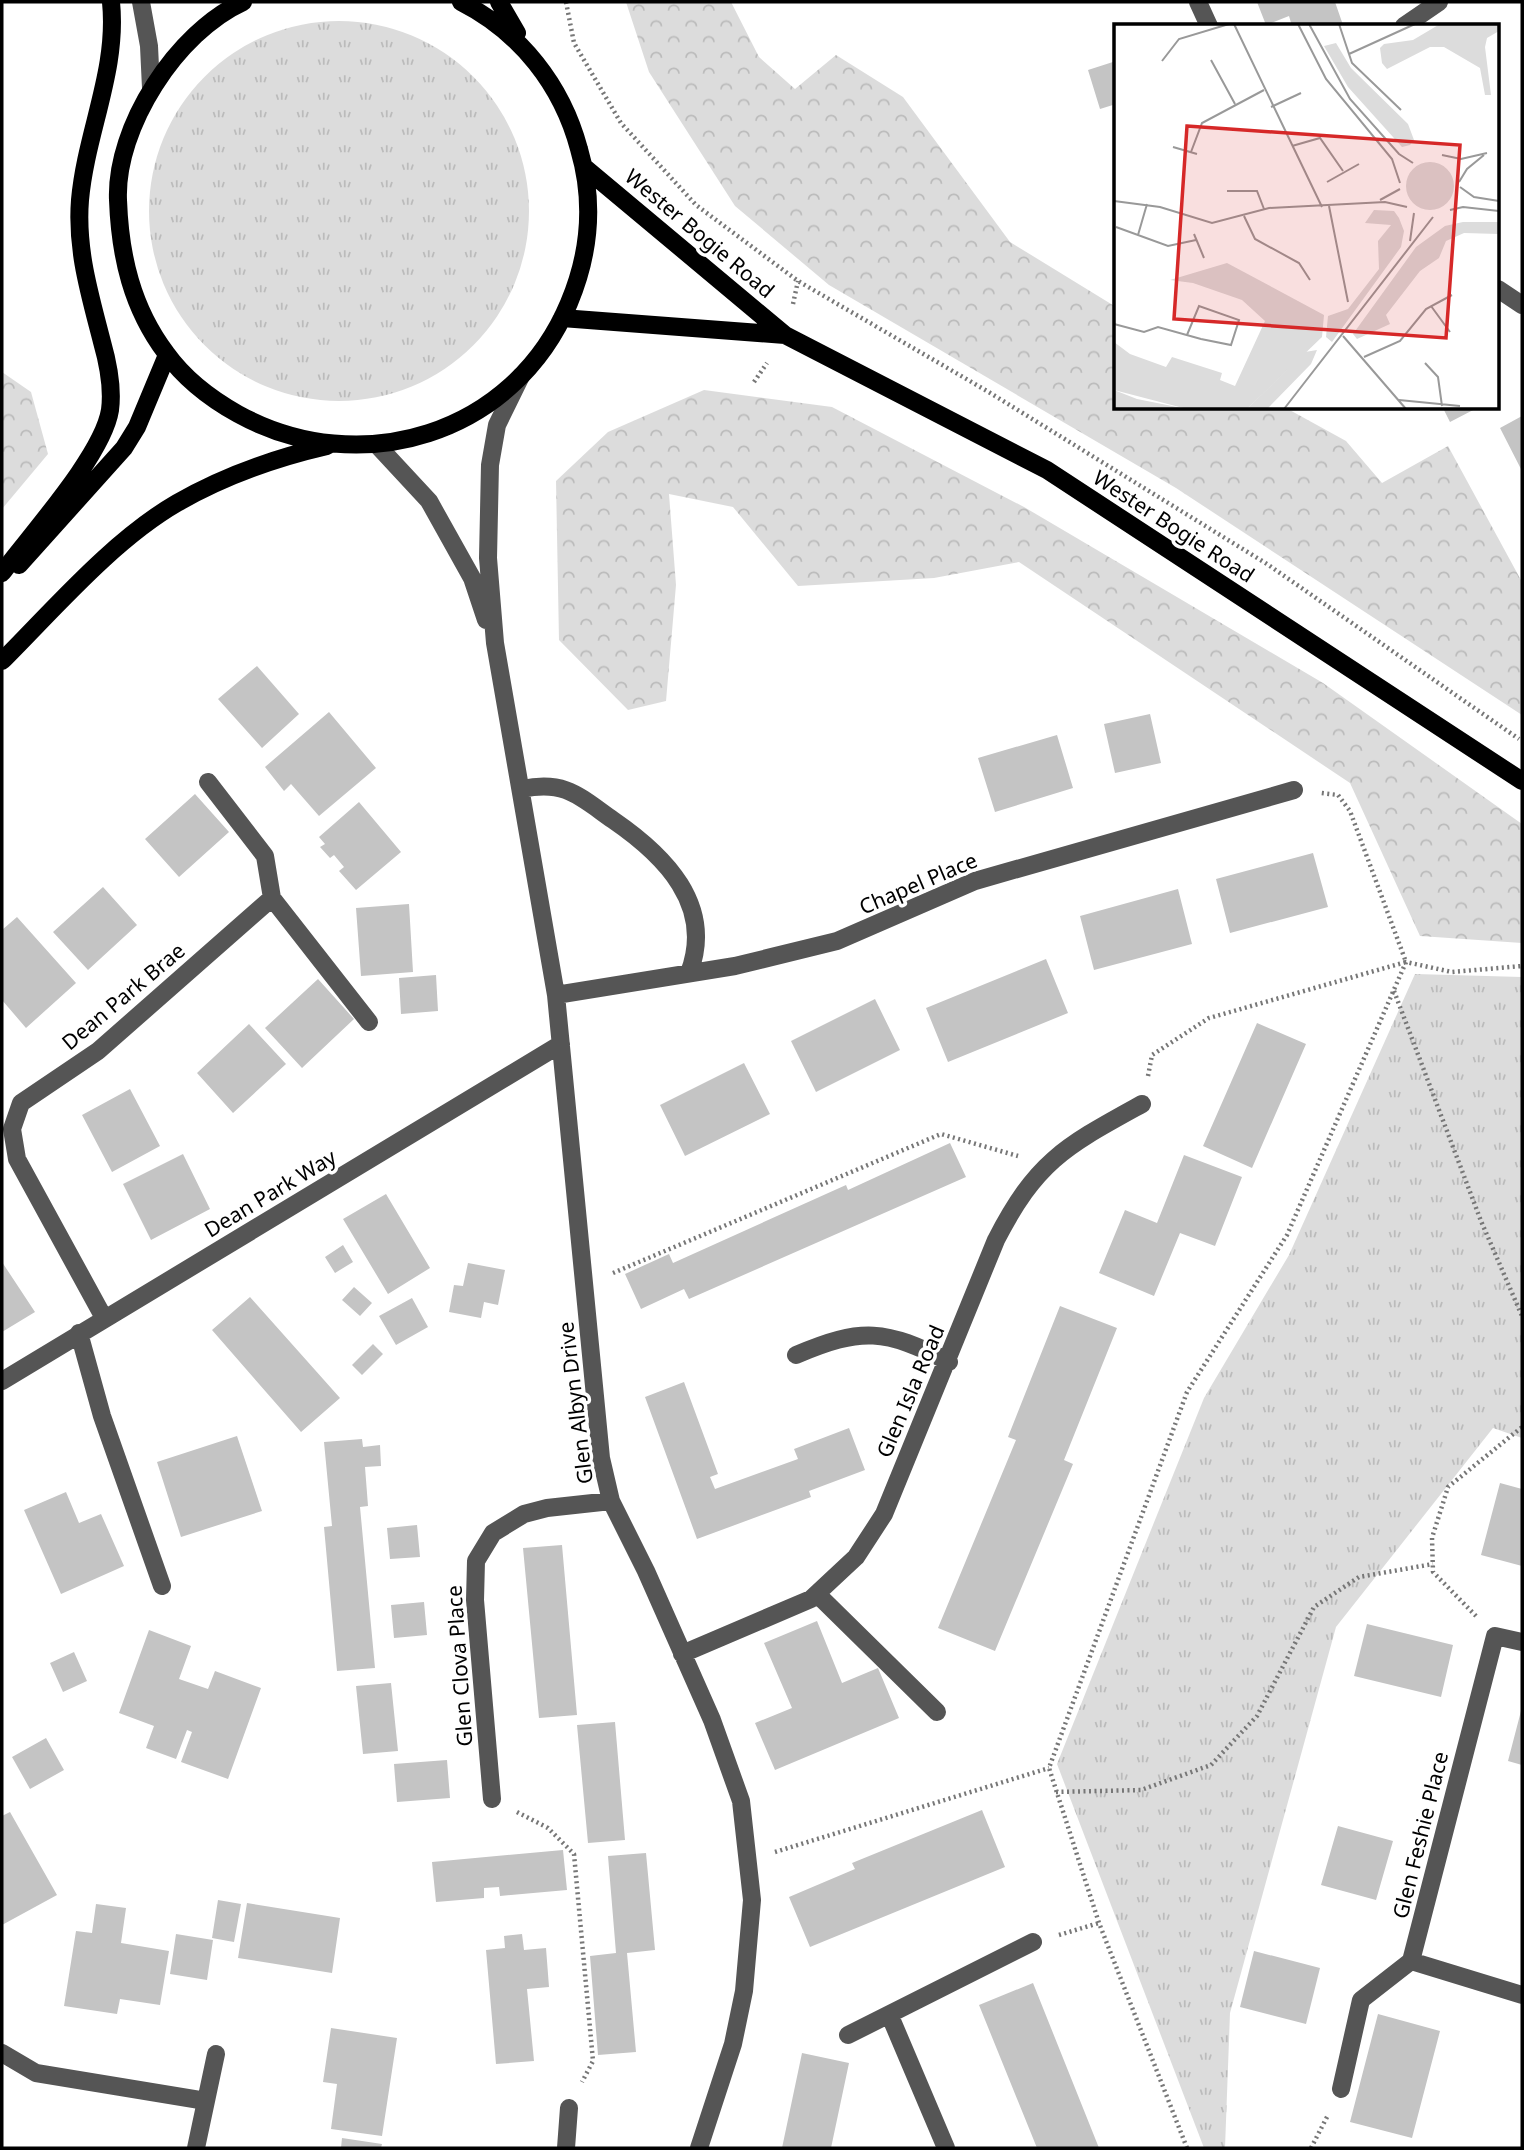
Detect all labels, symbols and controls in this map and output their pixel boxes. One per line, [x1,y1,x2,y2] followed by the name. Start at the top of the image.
[1114,24,1500,410] inset map
[619,162,781,304] street label: Wester Bogie Road
[1088,463,1260,589] street label: Wester Bogie Road
[855,846,981,920] street label: Chapel Place
[55,936,191,1056] street label: Dean Park Brae
[199,1143,341,1243] street label: Dean Park Way
[551,1320,599,1486] street label: Glen Albyn Drive
[870,1320,950,1462] street label: Glen Isla Road
[439,1584,479,1748] street label: Glen Clova Place
[1386,1748,1454,1922] street label: Glen Feshie Place

